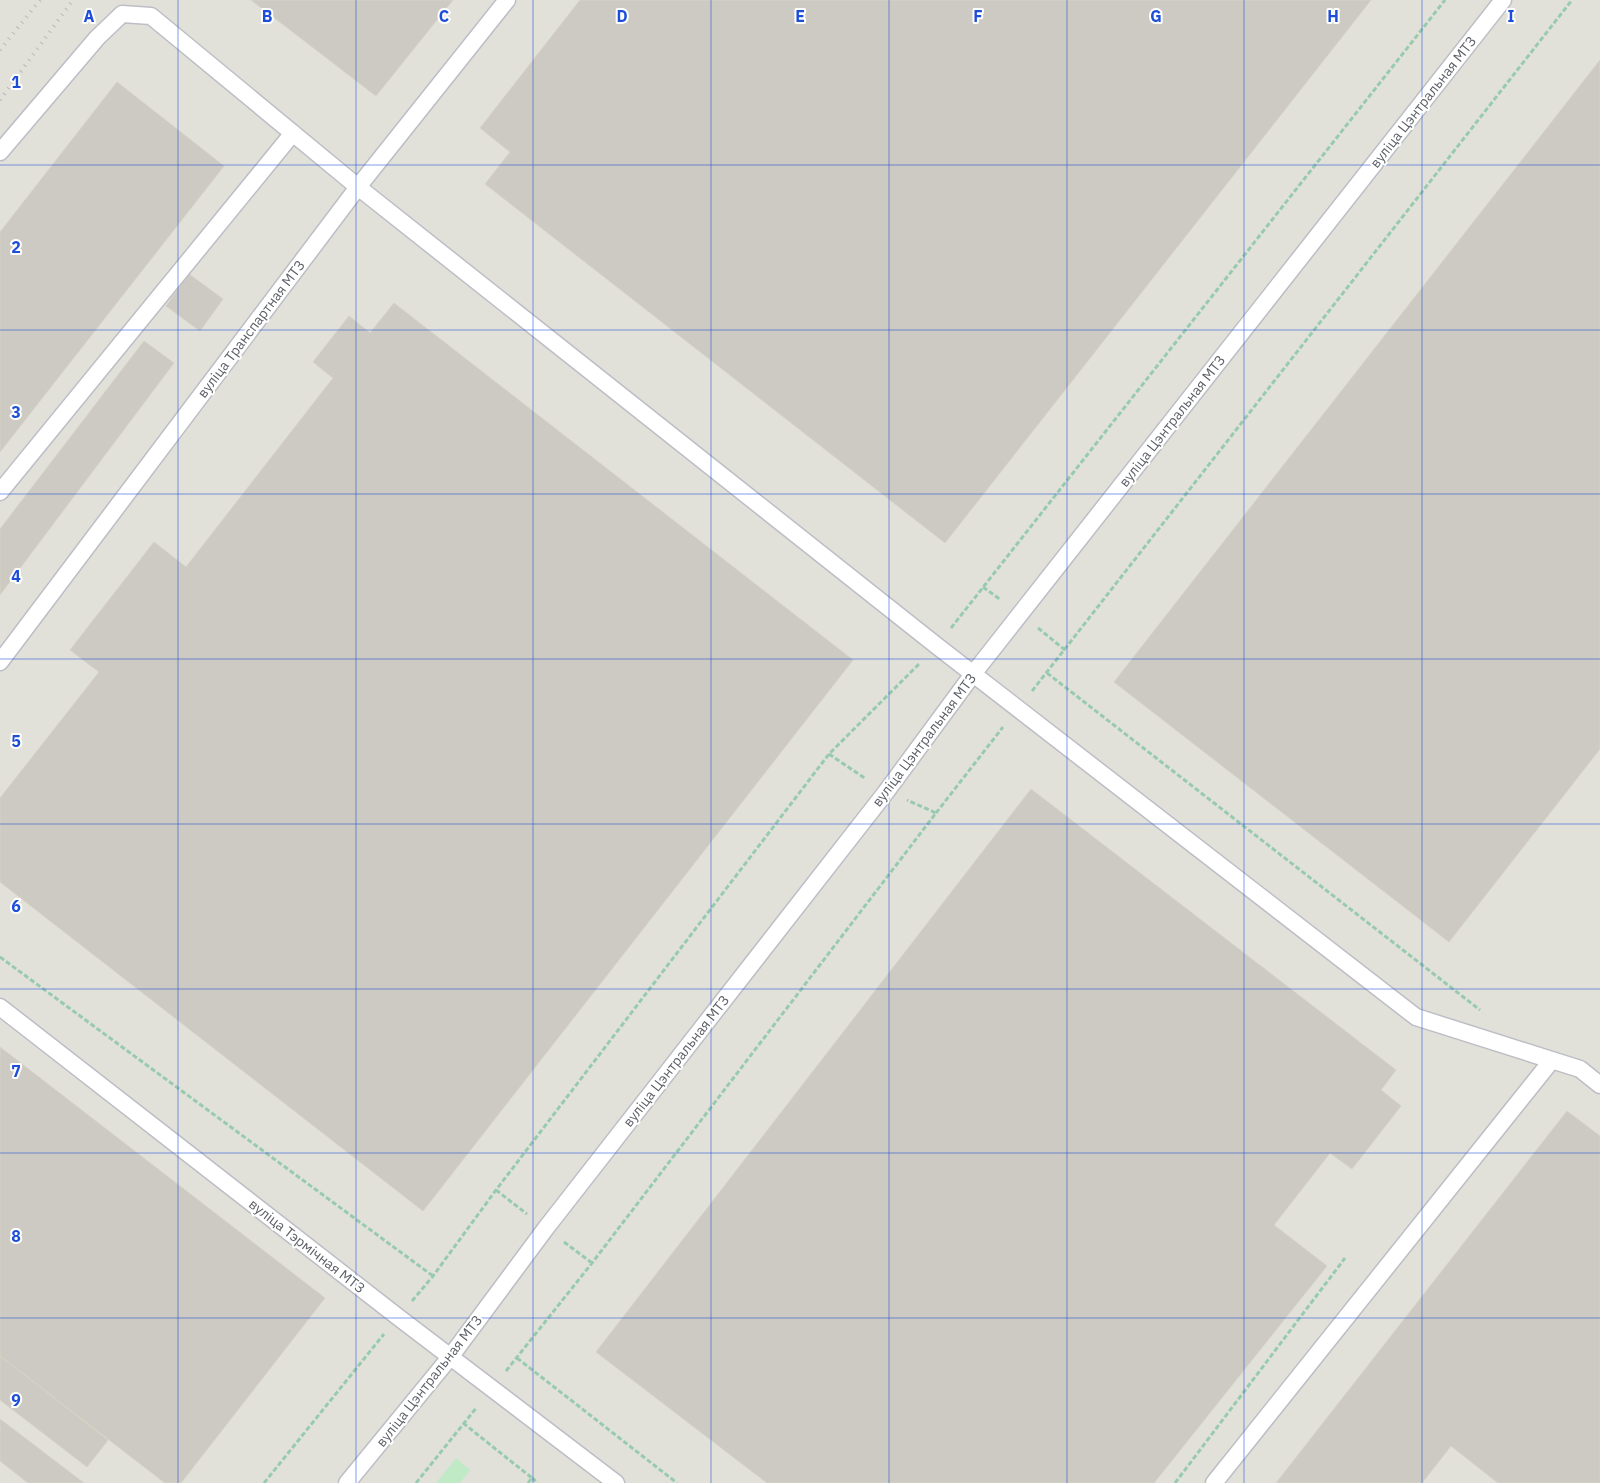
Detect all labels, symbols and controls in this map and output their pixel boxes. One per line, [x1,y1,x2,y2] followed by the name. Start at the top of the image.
[84,6,95,26] text: A
[262,6,273,26] text: B
[439,6,449,26] text: C
[616,6,628,26] text: D
[795,6,805,26] text: E
[973,6,983,26] text: F
[1150,6,1162,26] text: G
[1327,6,1339,26] text: H
[1508,6,1515,26] text: I
[1366,32,1480,172] street label: вуліца Цэнтральная МТЗ
[11,72,21,92] text: 1
[11,237,21,257] text: 2
[193,257,309,401] street label: вуліца Транспартная МТЗ
[1115,351,1229,491] street label: вуліца Цэнтральная МТЗ
[11,402,21,422] text: 3
[11,566,21,586] text: 4
[868,670,980,810] street label: вуліца Цэнтральная МТЗ
[11,731,21,751] text: 5
[11,896,21,916] text: 6
[619,991,733,1131] street label: вуліца Цэнтральная МТЗ
[11,1061,21,1081] text: 7
[245,1195,369,1297] street label: вуліца Тэрмічная МТЗ
[11,1226,21,1246] text: 8
[372,1311,486,1451] street label: вуліца Цэнтральная МТЗ
[11,1390,21,1410] text: 9

